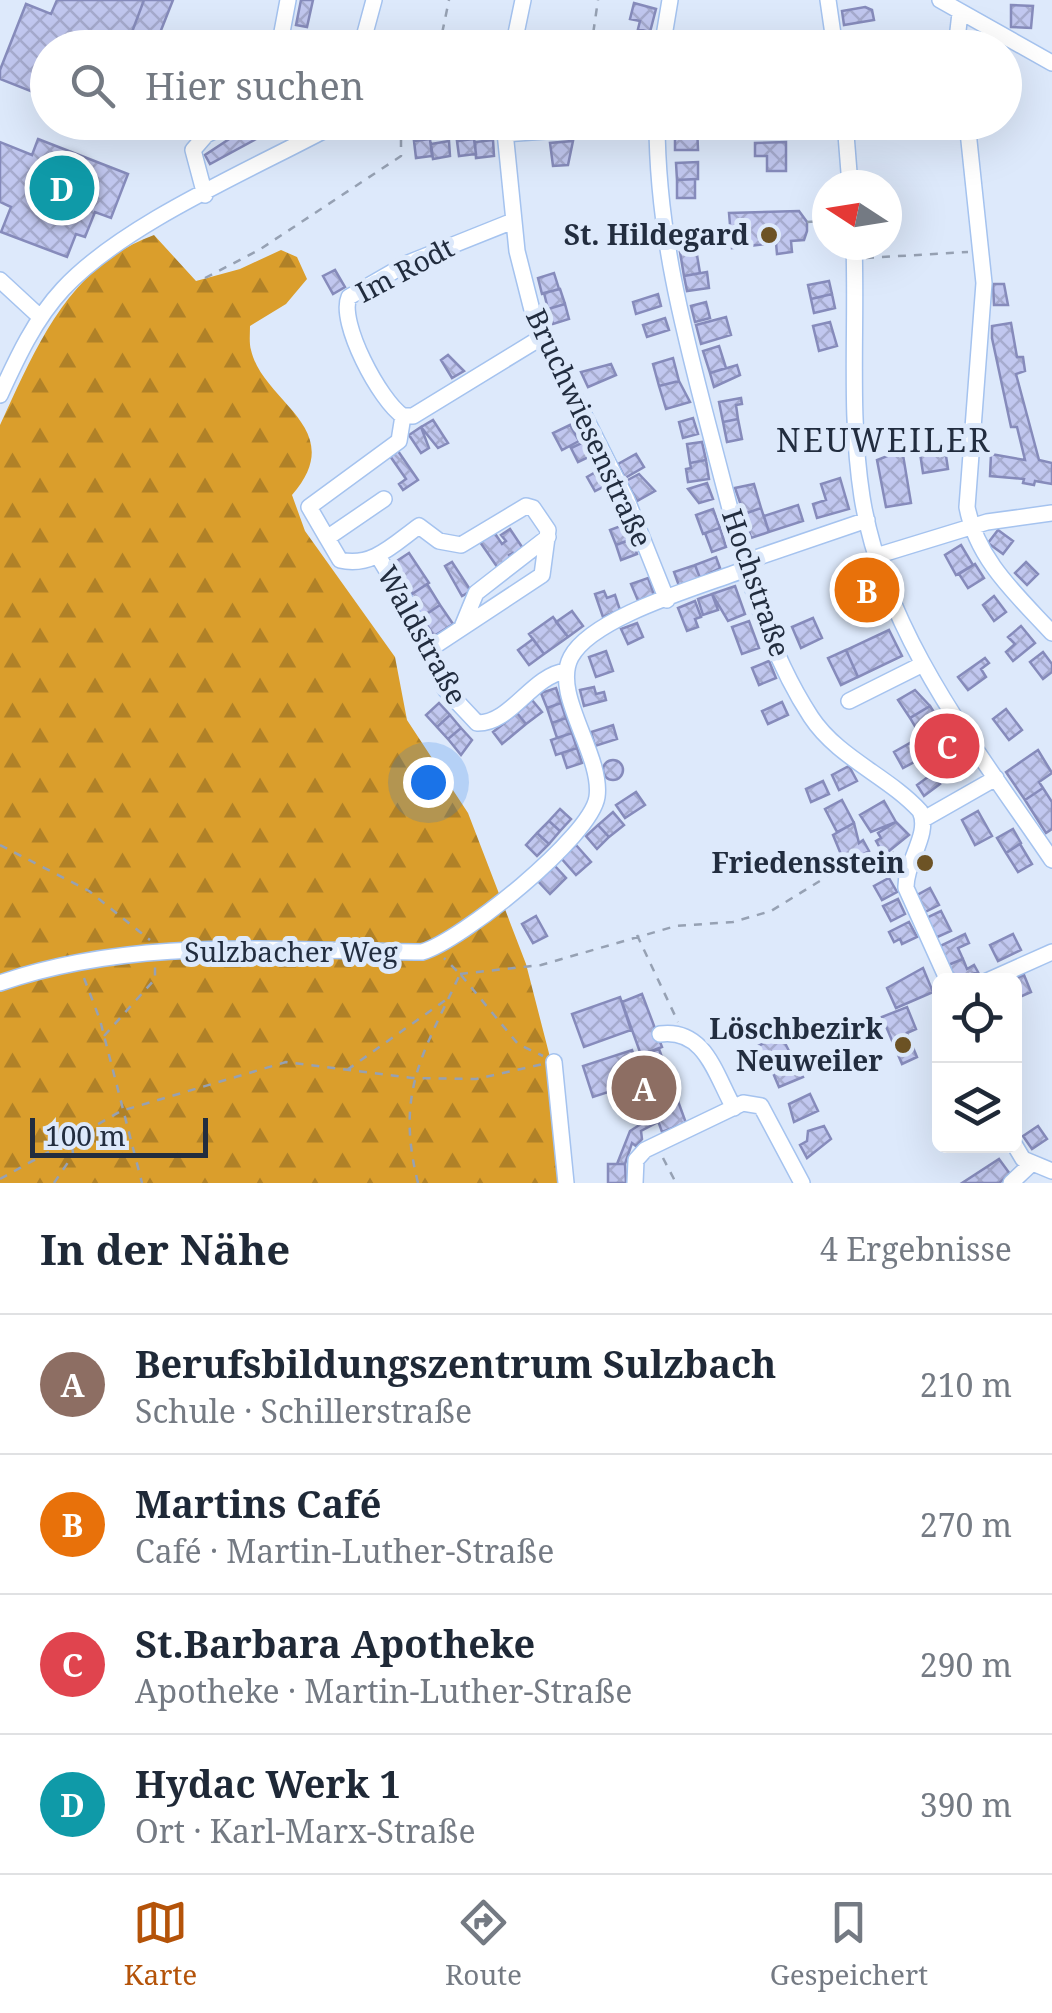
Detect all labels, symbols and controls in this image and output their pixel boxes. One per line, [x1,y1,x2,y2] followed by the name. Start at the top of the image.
[30,30,1022,140] search box
[65,58,120,113] icon: search
[145,59,364,111] text: Hier suchen
[30,150,94,226] pin: D
[812,170,902,260] north arrow
[564,215,749,253] place label: St. Hildegard
[758,224,780,246] marker: St. Hildegard
[349,227,460,311] street label: Im Rodt
[518,302,662,553] street label: Bruchwiesenstraße
[776,418,992,461] district label: NEUWEILER
[714,504,800,662] street label: Hochstraße
[834,552,900,628] pin: B
[369,558,477,711] street label: Waldstraße
[914,708,980,784] pin: C
[403,757,454,808] your location
[711,843,905,881] place label: Friedensstein
[914,852,936,874] marker: Friedensstein
[184,932,398,970] street label: Sulzbacher Weg
[932,973,1022,1153] map controls
[932,973,1022,1063] button: locate
[709,1009,883,1079] place label: Löschbezirk Neuweiler
[892,1034,914,1056] marker: Löschbezirk Neuweiler
[612,1050,676,1126] pin: A
[932,1063,1022,1153] button: layers
[30,1113,208,1158] scale bar
[45,1116,126,1154] text: 100 m
[40,1220,290,1277] text: In der Nähe
[820,1227,1012,1270] text: 4 Ergebnisse
[135,1337,776,1389] text: Berufsbildungszentrum Sulzbach
[60,1363,85,1406] text: A
[920,1363,1012,1406] text: 210 m
[135,1389,472,1432] text: Schule · Schillerstraße
[135,1477,382,1529] text: Martins Café
[62,1503,83,1546] text: B
[920,1503,1012,1546] text: 270 m
[135,1529,554,1572] text: Café · Martin-Luther-Straße
[135,1617,535,1669] text: St.Barbara Apotheke
[62,1643,83,1686] text: C
[920,1643,1012,1686] text: 290 m
[135,1669,632,1712] text: Apotheke · Martin-Luther-Straße
[135,1757,401,1809] text: Hydac Werk 1
[60,1783,85,1826] text: D
[920,1783,1012,1826] text: 390 m
[135,1809,476,1852] text: Ort · Karl-Marx-Straße
[124,1895,197,1993] tab: Karte
[445,1895,522,1993] tab: Route
[770,1895,928,1993] tab: Gespeichert

